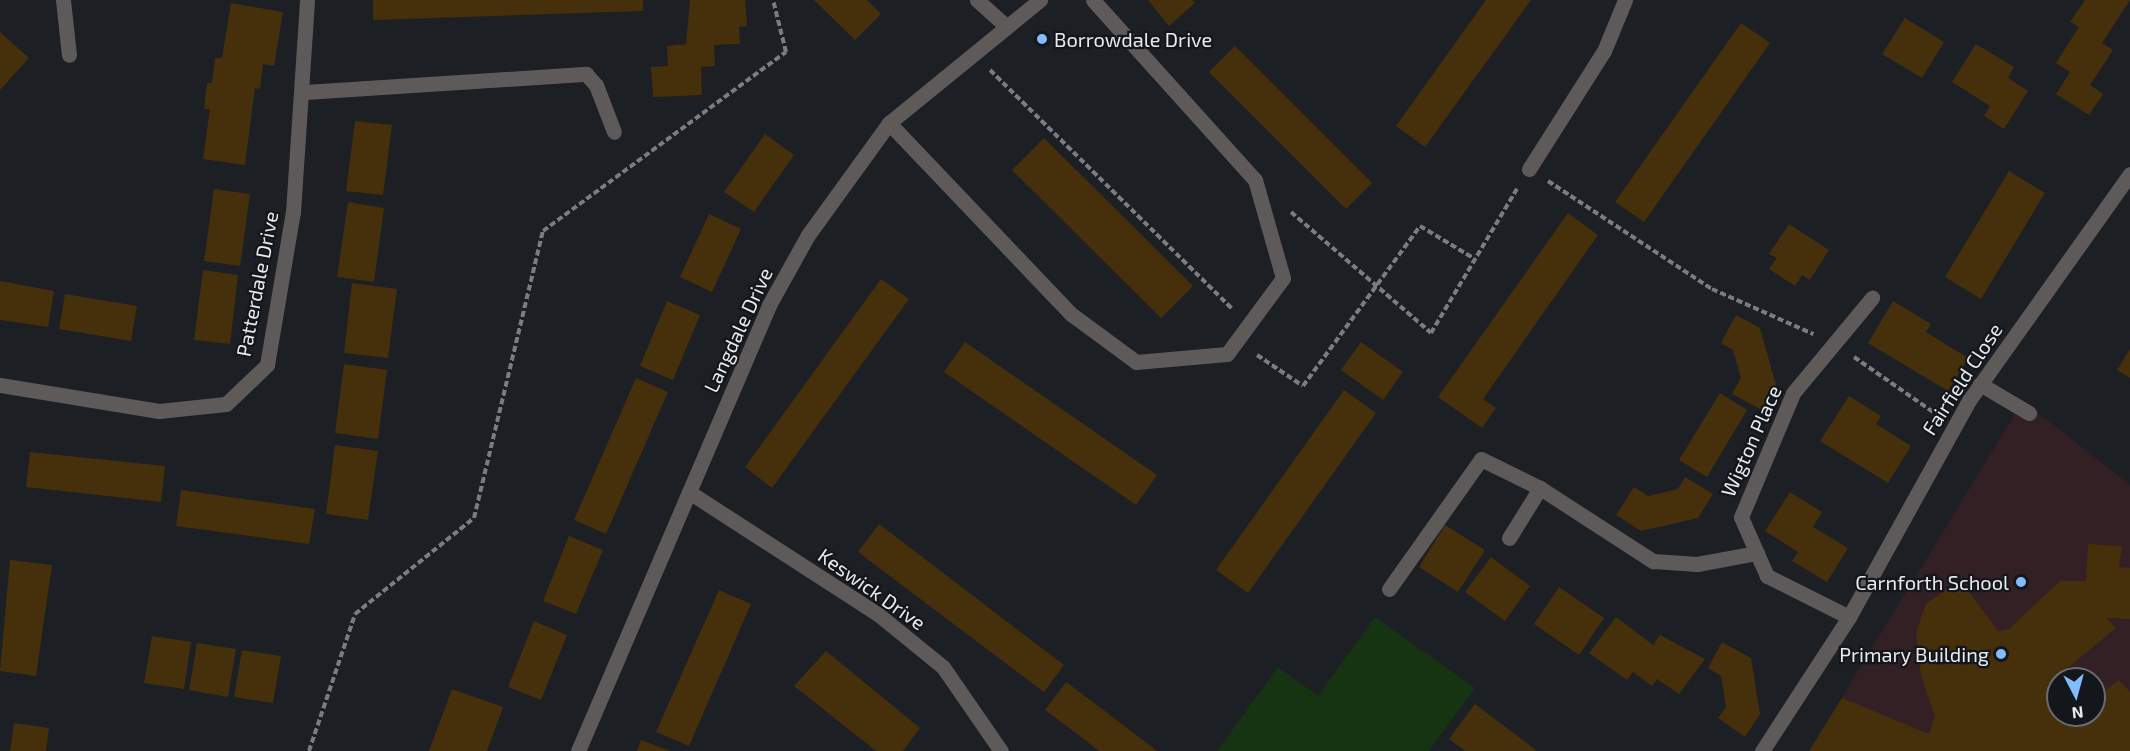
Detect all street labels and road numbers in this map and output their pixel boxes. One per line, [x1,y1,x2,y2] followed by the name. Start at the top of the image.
[231,209,283,359] street label: Patterdale Drive
[699,264,777,396] street label: Langdale Drive
[1917,319,2007,439] street label: Fairfield Close
[1716,382,1786,500] street label: Wigton Place
[814,543,930,635] street label: Keswick Drive

